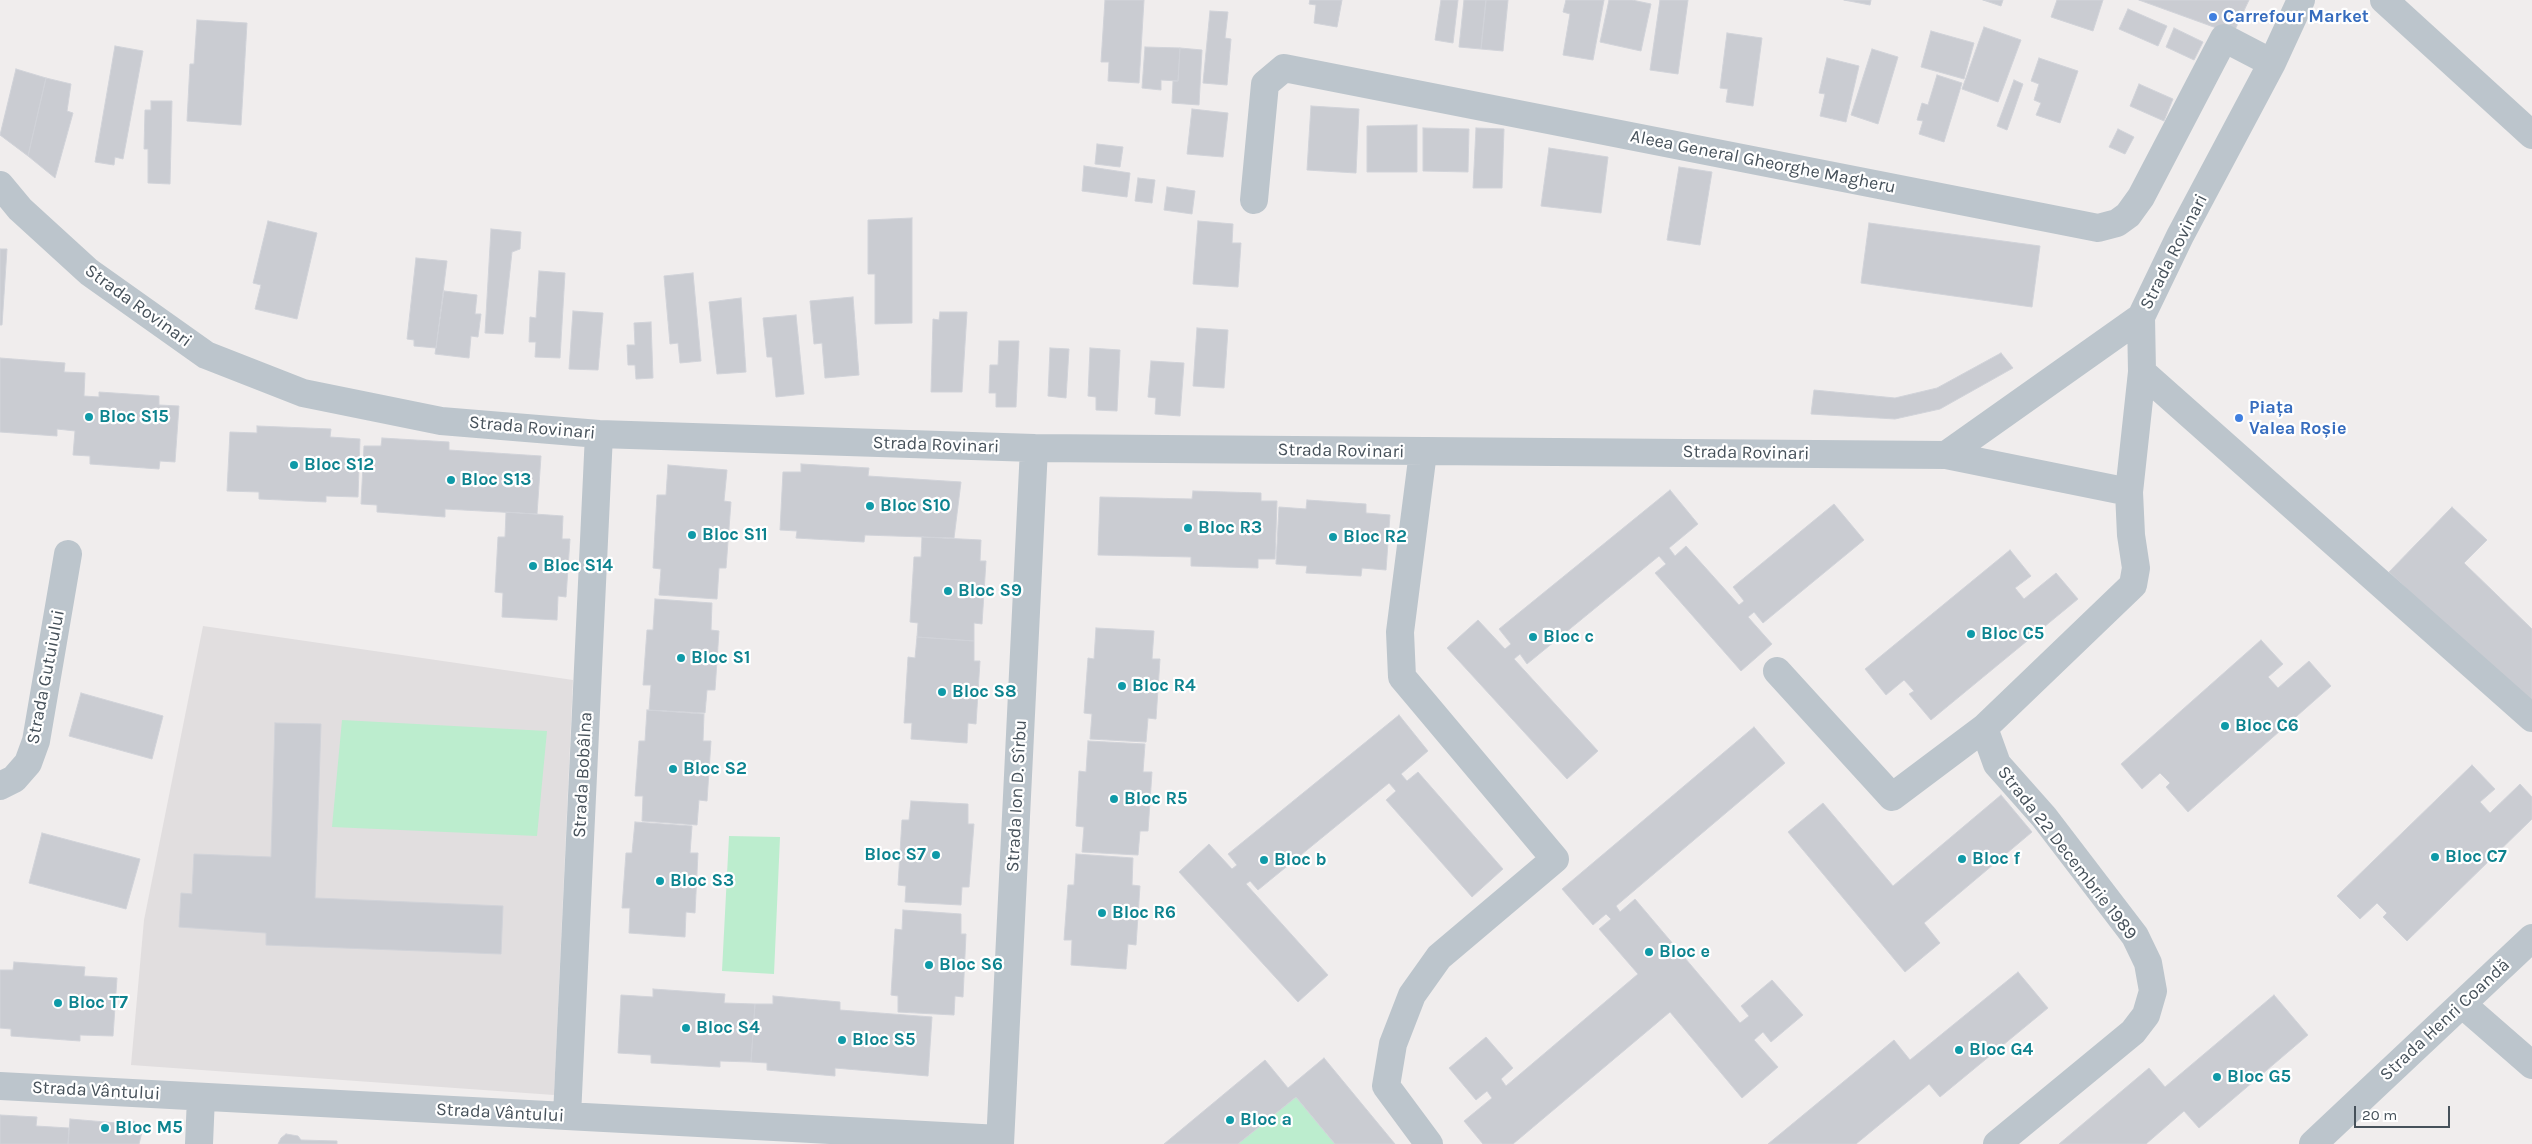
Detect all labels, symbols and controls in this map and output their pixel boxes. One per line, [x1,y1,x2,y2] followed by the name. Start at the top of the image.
[2223,6,2369,28] place label: Carrefour Market
[2207,11,2219,23] marker: Carrefour Market
[1628,126,1898,198] street label: Aleea General Gheorghe Magheru
[2136,191,2212,313] street label: Strada Rovinari
[80,260,196,352] street label: Strada Rovinari
[2249,397,2346,439] place label: Piața Valea Roșie
[99,406,169,428] place label: Bloc S15
[83,411,95,423] marker: Bloc S15
[468,412,596,444] street label: Strada Rovinari
[2233,412,2245,424] marker: Piața Valea Roșie
[872,432,1000,458] street label: Strada Rovinari
[1277,439,1405,463] street label: Strada Rovinari
[1682,441,1810,465] street label: Strada Rovinari
[304,454,374,476] place label: Bloc S12
[288,459,300,471] marker: Bloc S12
[461,469,532,491] place label: Bloc S13
[445,474,457,486] marker: Bloc S13
[880,495,951,517] place label: Bloc S10
[864,500,876,512] marker: Bloc S10
[1198,517,1262,539] place label: Bloc R3
[1182,522,1194,534] marker: Bloc R3
[702,524,768,546] place label: Bloc S11
[1343,526,1407,548] place label: Bloc R2
[686,529,698,541] marker: Bloc S11
[1327,531,1339,543] marker: Bloc R2
[543,555,613,577] place label: Bloc S14
[527,560,539,572] marker: Bloc S14
[958,580,1022,602] place label: Bloc S9
[942,585,954,597] marker: Bloc S9
[22,608,70,746] street label: Strada Gutuiului
[1981,623,2044,645] place label: Bloc C5
[1543,626,1594,648] place label: Bloc c
[1965,628,1977,640] marker: Bloc C5
[1527,631,1539,643] marker: Bloc c
[691,647,750,669] place label: Bloc S1
[675,652,687,664] marker: Bloc S1
[1132,675,1196,697] place label: Bloc R4
[1116,680,1128,692] marker: Bloc R4
[952,681,1017,703] place label: Bloc S8
[936,686,948,698] marker: Bloc S8
[569,711,597,839] street label: Strada Bobâlna
[2235,715,2299,737] place label: Bloc C6
[1002,719,1032,873] street label: Strada Ion D. Sîrbu
[2219,720,2231,732] marker: Bloc C6
[683,758,747,780] place label: Bloc S2
[1992,762,2142,944] street label: Strada 22 Decembrie 1989
[667,763,679,775] marker: Bloc S2
[1124,788,1187,810] place label: Bloc R5
[1108,793,1120,805] marker: Bloc R5
[864,844,926,866] place label: Bloc S7
[2445,846,2507,868] place label: Bloc C7
[1972,848,2020,870] place label: Bloc f
[930,849,942,861] marker: Bloc S7
[1274,849,1326,871] place label: Bloc b
[2429,851,2441,863] marker: Bloc C7
[1956,853,1968,865] marker: Bloc f
[1258,854,1270,866] marker: Bloc b
[670,870,734,892] place label: Bloc S3
[654,875,666,887] marker: Bloc S3
[1112,902,1176,924] place label: Bloc R6
[1096,907,1108,919] marker: Bloc R6
[1659,941,1710,963] place label: Bloc e
[1643,946,1655,958] marker: Bloc e
[939,954,1003,976] place label: Bloc S6
[2376,954,2514,1086] street label: Strada Henri Coandă
[923,959,935,971] marker: Bloc S6
[68,992,128,1014] place label: Bloc T7
[52,997,64,1009] marker: Bloc T7
[696,1017,760,1039] place label: Bloc S4
[680,1022,692,1034] marker: Bloc S4
[852,1029,915,1051] place label: Bloc S5
[836,1034,848,1046] marker: Bloc S5
[1969,1039,2033,1061] place label: Bloc G4
[1953,1044,1965,1056] marker: Bloc G4
[2227,1066,2291,1088] place label: Bloc G5
[2211,1071,2223,1083] marker: Bloc G5
[31,1077,161,1105] street label: Strada Vântului
[2357,1096,2453,1128] scale bar
[435,1099,565,1127] street label: Strada Vântului
[2362,1106,2397,1124] text: 20 m
[1240,1109,1292,1131] place label: Bloc a
[1224,1114,1236,1126] marker: Bloc a
[115,1117,183,1139] place label: Bloc M5
[99,1122,111,1134] marker: Bloc M5

